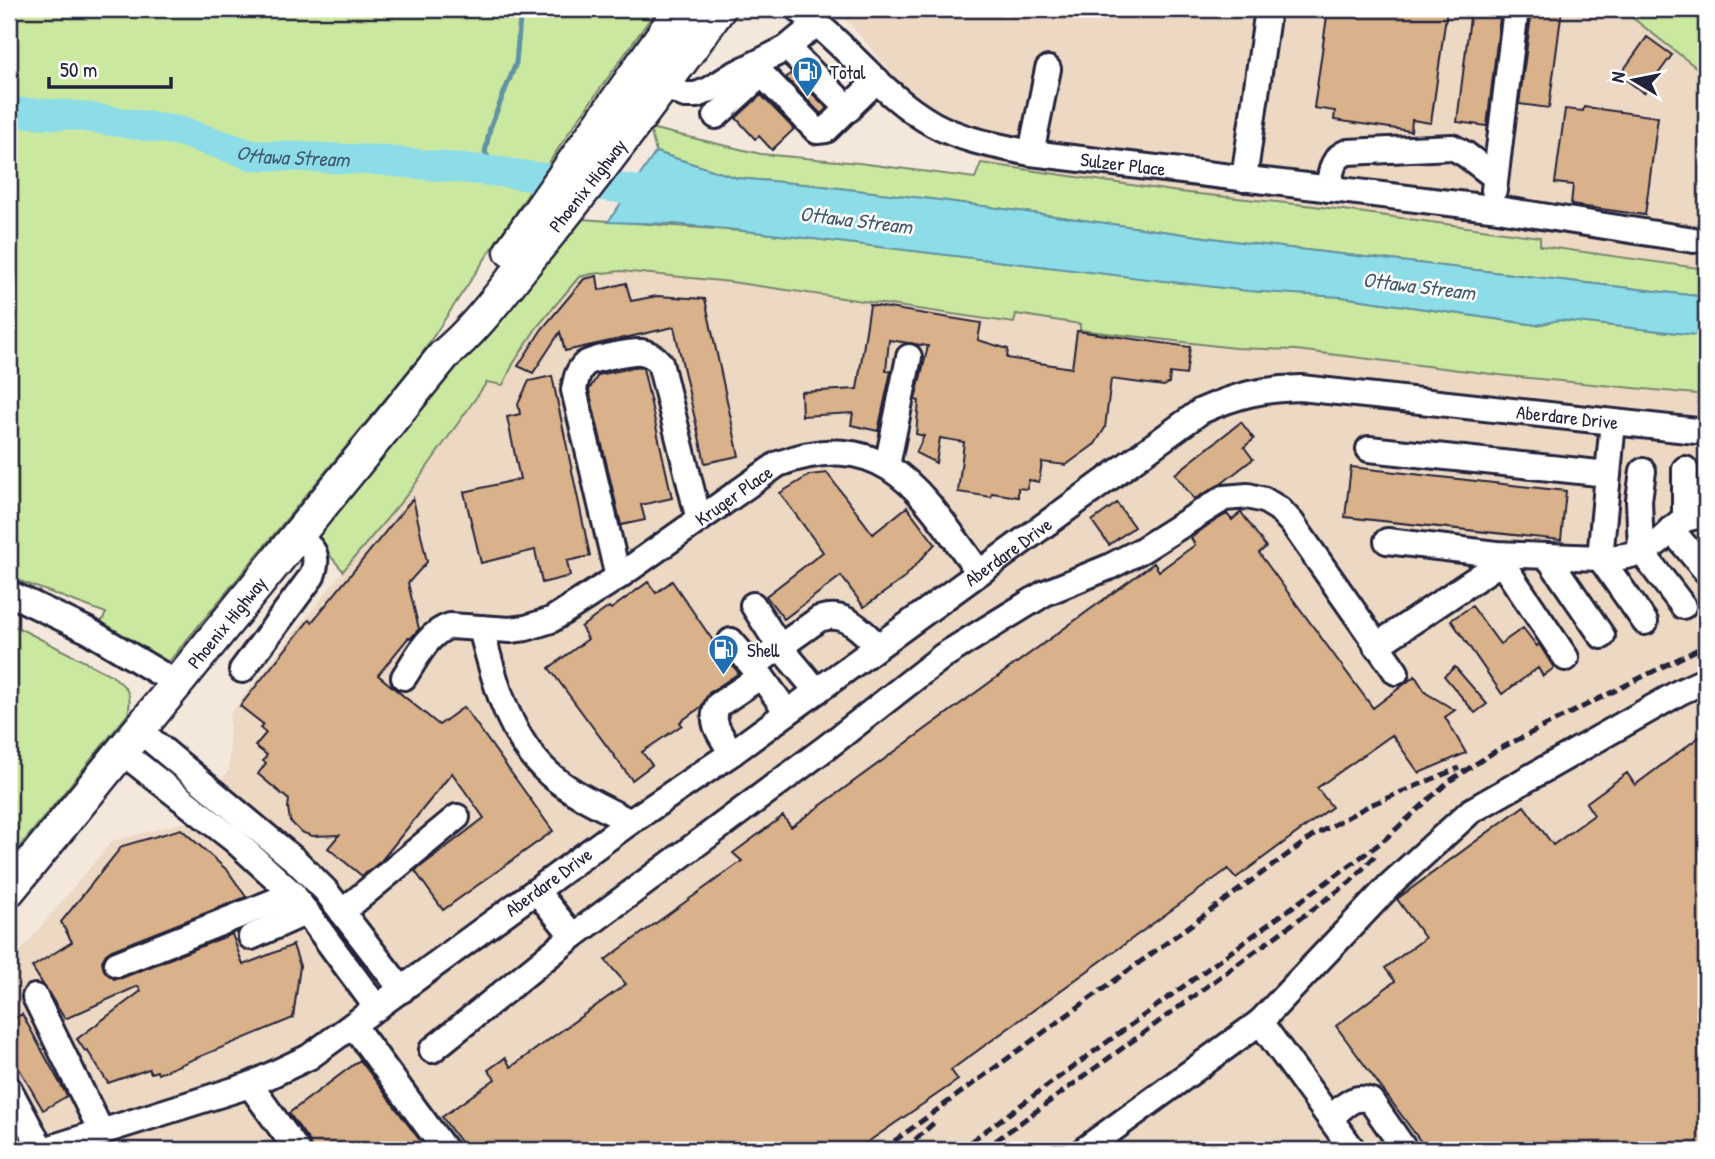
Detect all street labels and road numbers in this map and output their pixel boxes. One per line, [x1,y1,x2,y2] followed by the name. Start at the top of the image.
[543,133,632,237] street label: Phoenix Highway
[1079,146,1167,182] street label: Sulzer Place
[1515,399,1620,435] street label: Aberdare Drive
[690,459,778,532] street label: Kruger Place
[959,511,1057,592] street label: Aberdare Drive
[181,571,272,674] street label: Phoenix Highway
[500,841,598,922] street label: Aberdare Drive

